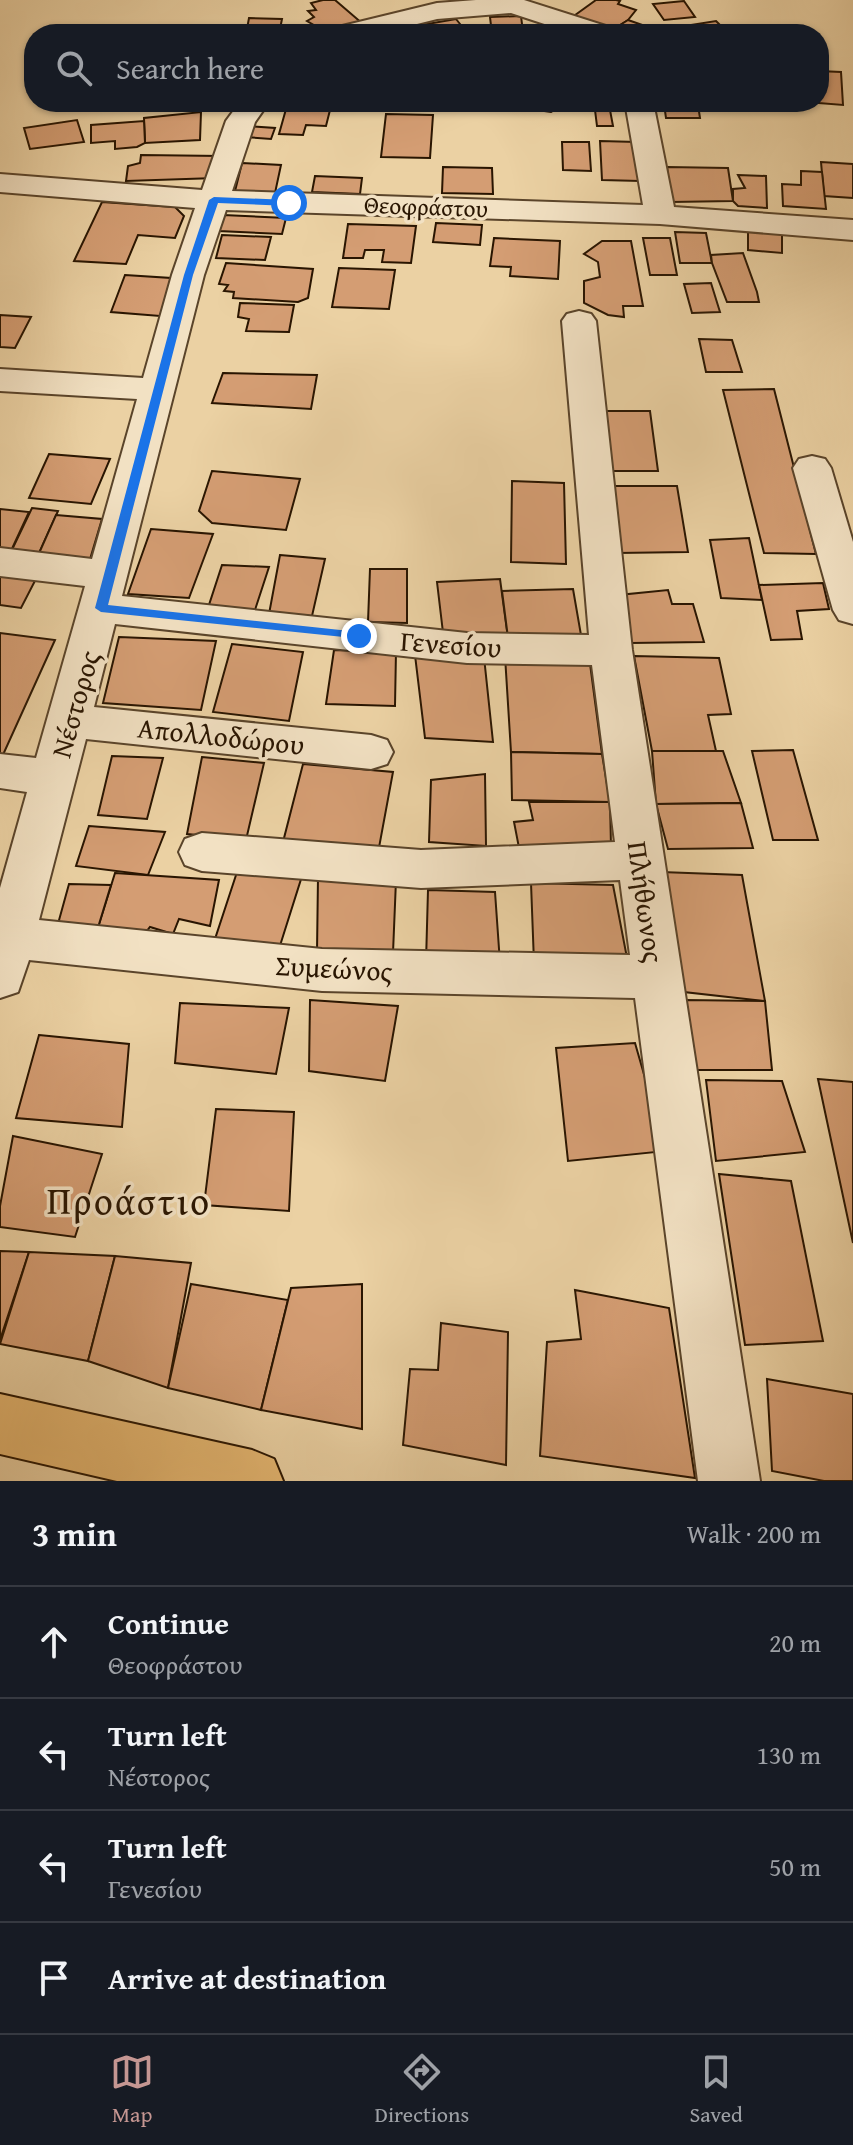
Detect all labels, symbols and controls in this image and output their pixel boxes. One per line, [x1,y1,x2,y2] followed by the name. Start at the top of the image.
[24,24,829,112] search box
[52,46,96,90] icon: search
[116,46,264,90] text: Search here
[271,185,307,221] route start
[363,187,489,226] street label: Θεοφράστου
[341,618,377,654] route end
[399,620,503,667] street label: Γενεσίου
[40,645,109,762] street label: Νέστορος
[136,706,306,765] street label: Απολλοδώρου
[618,838,675,966] street label: Πλήθωνος
[275,944,394,991] street label: Συμεώνος
[47,1172,211,1228] district label: Προάστιο
[32,1509,117,1558] text: 3 min
[687,1514,821,1553] text: Walk · 200 m
[108,1601,229,1645] text: Continue
[32,1620,76,1664] icon: ahead
[769,1623,821,1662] text: 20 m
[108,1645,242,1684] text: Θεοφράστου
[108,1713,227,1757] text: Turn left
[32,1732,76,1776] icon: left
[756,1735,821,1774] text: 130 m
[108,1757,210,1796] text: Νέστορος
[108,1825,227,1869] text: Turn left
[32,1844,76,1888] icon: left
[769,1847,821,1886] text: 50 m
[108,1869,202,1908] text: Γενεσίου
[32,1956,76,2000] icon: arrive
[108,1956,386,2000] text: Arrive at destination
[110,2050,154,2130] tab: Map
[375,2050,469,2130] tab: Directions
[690,2050,743,2130] tab: Saved

